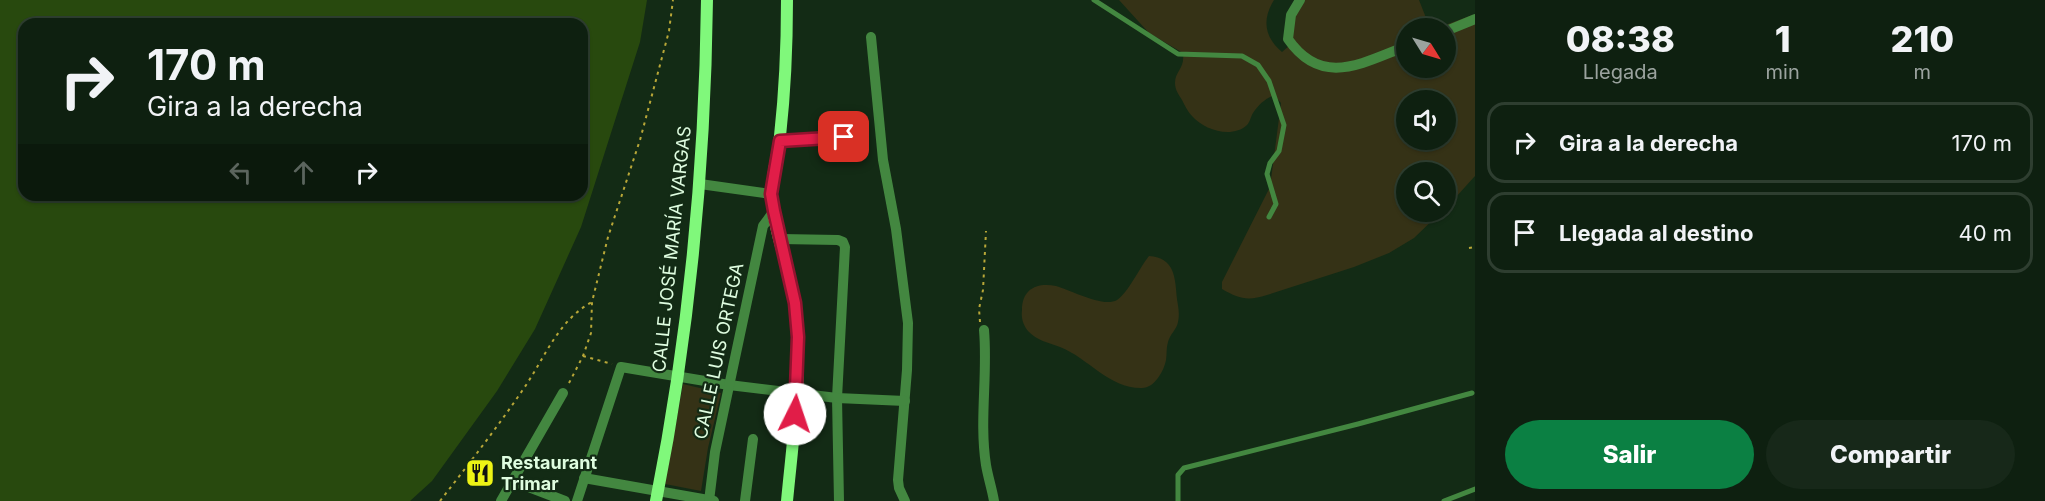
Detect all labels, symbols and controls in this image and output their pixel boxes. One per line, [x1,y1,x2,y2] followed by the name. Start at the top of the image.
[1566,17,1675,61] text: 08:38
[1775,17,1791,61] text: 1
[1890,17,1954,61] text: 210
[1396,18,1456,78] north arrow
[1396,18,1456,222] map controls
[147,39,265,90] text: 170 m
[48,42,126,120] icon: right
[1583,60,1658,84] text: Llegada
[1766,60,1800,84] text: min
[1914,60,1931,84] text: m
[147,90,363,123] text: Gira a la derecha
[1396,90,1456,150] button: sound
[818,111,869,162] pin
[827,120,860,153] icon: arrive
[647,125,695,373] street label: CALLE JOSÉ MARÍA VARGAS
[1508,126,1541,159] icon: right
[1559,130,1738,156] text: Gira a la derecha
[1952,130,2012,156] text: 170 m
[224,156,257,189] icon: left
[287,156,320,189] icon: ahead
[350,156,383,189] icon: right
[1396,162,1456,222] button: search
[1508,216,1541,249] icon: arrive
[1559,220,1753,246] text: Llegada al destino
[1958,220,2012,246] text: 40 m
[690,261,747,441] street label: CALLE LUIS ORTEGA
[763,382,827,446] position arrow
[1505,420,1754,489] button: Salir
[1766,420,2015,489] button: Compartir
[501,452,597,494] place label: Restaurant Trimar
[464,457,496,489] restaurant icon: Restaurant Trimar

